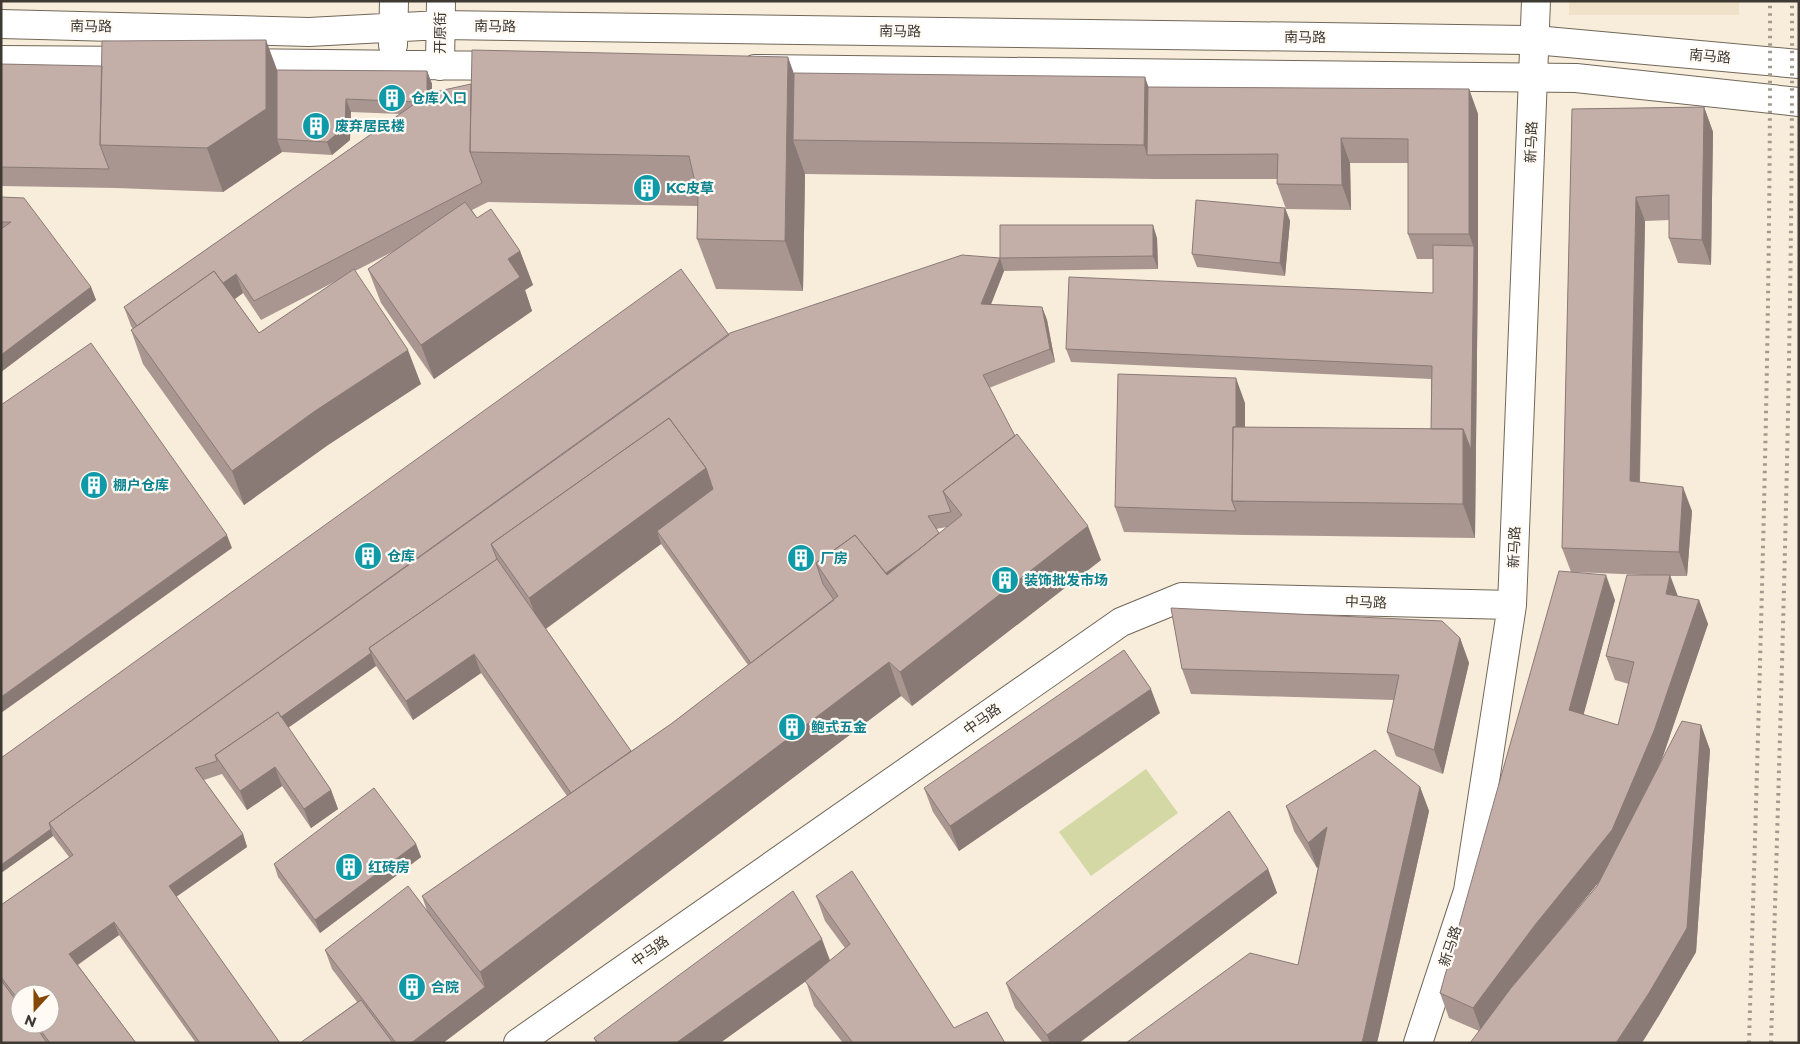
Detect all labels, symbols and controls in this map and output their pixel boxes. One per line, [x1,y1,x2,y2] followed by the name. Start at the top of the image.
[431,12,449,54] street label: 开原街
[70,17,112,35] street label: 南马路
[474,17,516,35] street label: 南马路
[879,22,921,40] street label: 南马路
[1284,28,1326,46] street label: 南马路
[1688,45,1732,67] street label: 南马路
[377,83,407,113] building icon: 仓库入口
[411,89,467,107] place label: 仓库入口
[301,111,331,141] building icon: 废弃居民楼
[335,117,405,135] place label: 废弃居民楼
[1521,121,1541,163] street label: 新马路
[632,173,662,203] building icon: KC皮草
[666,179,714,197] place label: KC皮草
[79,470,109,500] building icon: 棚户仓库
[113,476,169,494] place label: 棚户仓库
[1504,526,1524,568] street label: 新马路
[353,541,383,571] building icon: 仓库
[786,543,816,573] building icon: 厂房
[387,547,415,565] place label: 仓库
[820,549,848,567] place label: 厂房
[990,565,1020,595] building icon: 装饰批发市场
[1024,571,1108,589] place label: 装饰批发市场
[1345,592,1387,612] street label: 中马路
[960,700,1004,738] street label: 中马路
[777,712,807,742] building icon: 鲍式五金
[811,718,867,736] place label: 鲍式五金
[334,852,364,882] building icon: 红砖房
[368,858,410,876] place label: 红砖房
[1435,923,1465,969] street label: 新马路
[628,932,672,970] street label: 中马路
[397,972,427,1002] building icon: 合院
[431,978,459,996] place label: 合院
[10,984,60,1034] north arrow
[22,1011,39,1032] text: N

